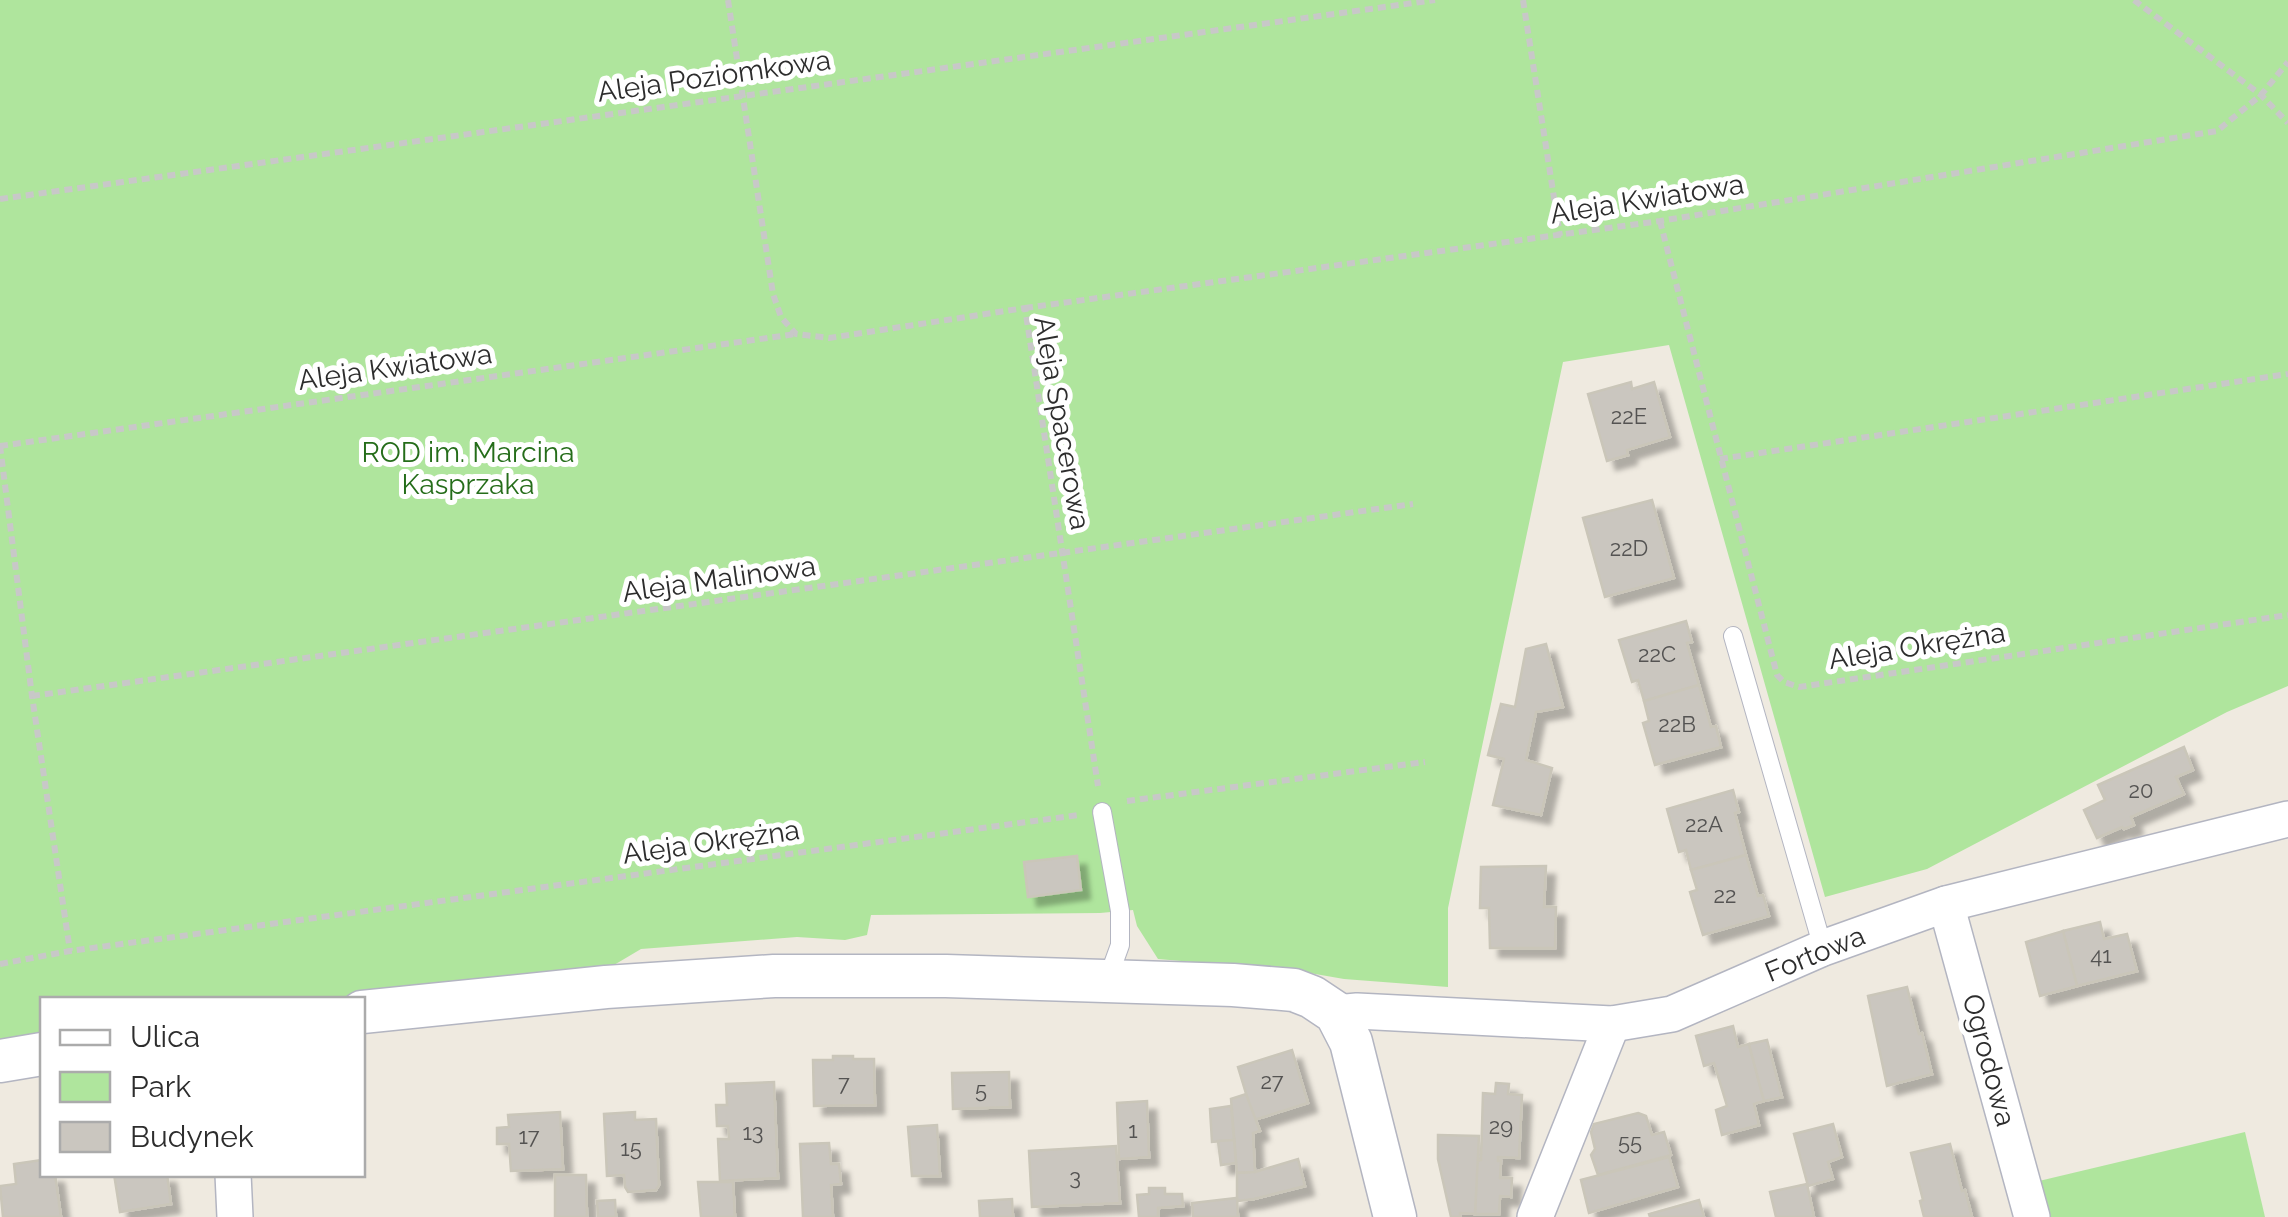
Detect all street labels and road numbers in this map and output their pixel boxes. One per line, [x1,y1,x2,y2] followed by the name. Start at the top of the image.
[595,43,833,109] street label: Aleja Poziomkowa
[1548,167,1746,231] street label: Aleja Kwiatowa
[1027,314,1097,532] street label: Aleja Spacerowa
[296,337,494,397] street label: Aleja Kwiatowa
[620,549,818,609] street label: Aleja Malinowa
[1826,616,2008,676] street label: Aleja Okrężna
[620,813,802,871] street label: Aleja Okrężna
[1760,919,1870,989] street label: Fortowa
[1956,990,2022,1130] street label: Ogrodowa

